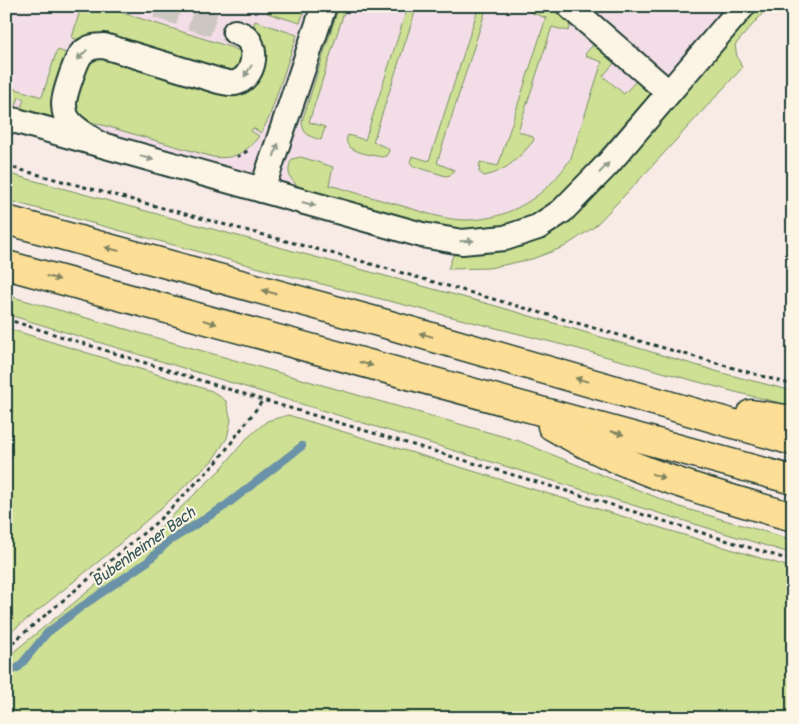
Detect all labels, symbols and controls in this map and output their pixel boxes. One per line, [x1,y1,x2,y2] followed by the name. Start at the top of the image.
[76,49,88,61] one-way arrow
[243,64,252,78] one-way arrow
[272,142,280,157] one-way arrow
[139,154,154,162] one-way arrow
[598,162,610,174] one-way arrow
[301,200,316,208] one-way arrow
[459,237,475,245] one-way arrow
[105,244,120,252] one-way arrow
[46,274,61,282] one-way arrow
[262,287,277,295] one-way arrow
[202,318,217,326] one-way arrow
[418,330,433,338] one-way arrow
[359,361,374,369] one-way arrow
[574,376,589,384] one-way arrow
[610,429,625,437] one-way arrow
[650,473,665,480] one-way arrow
[88,502,200,591] water label: Bubenheimer Bach

